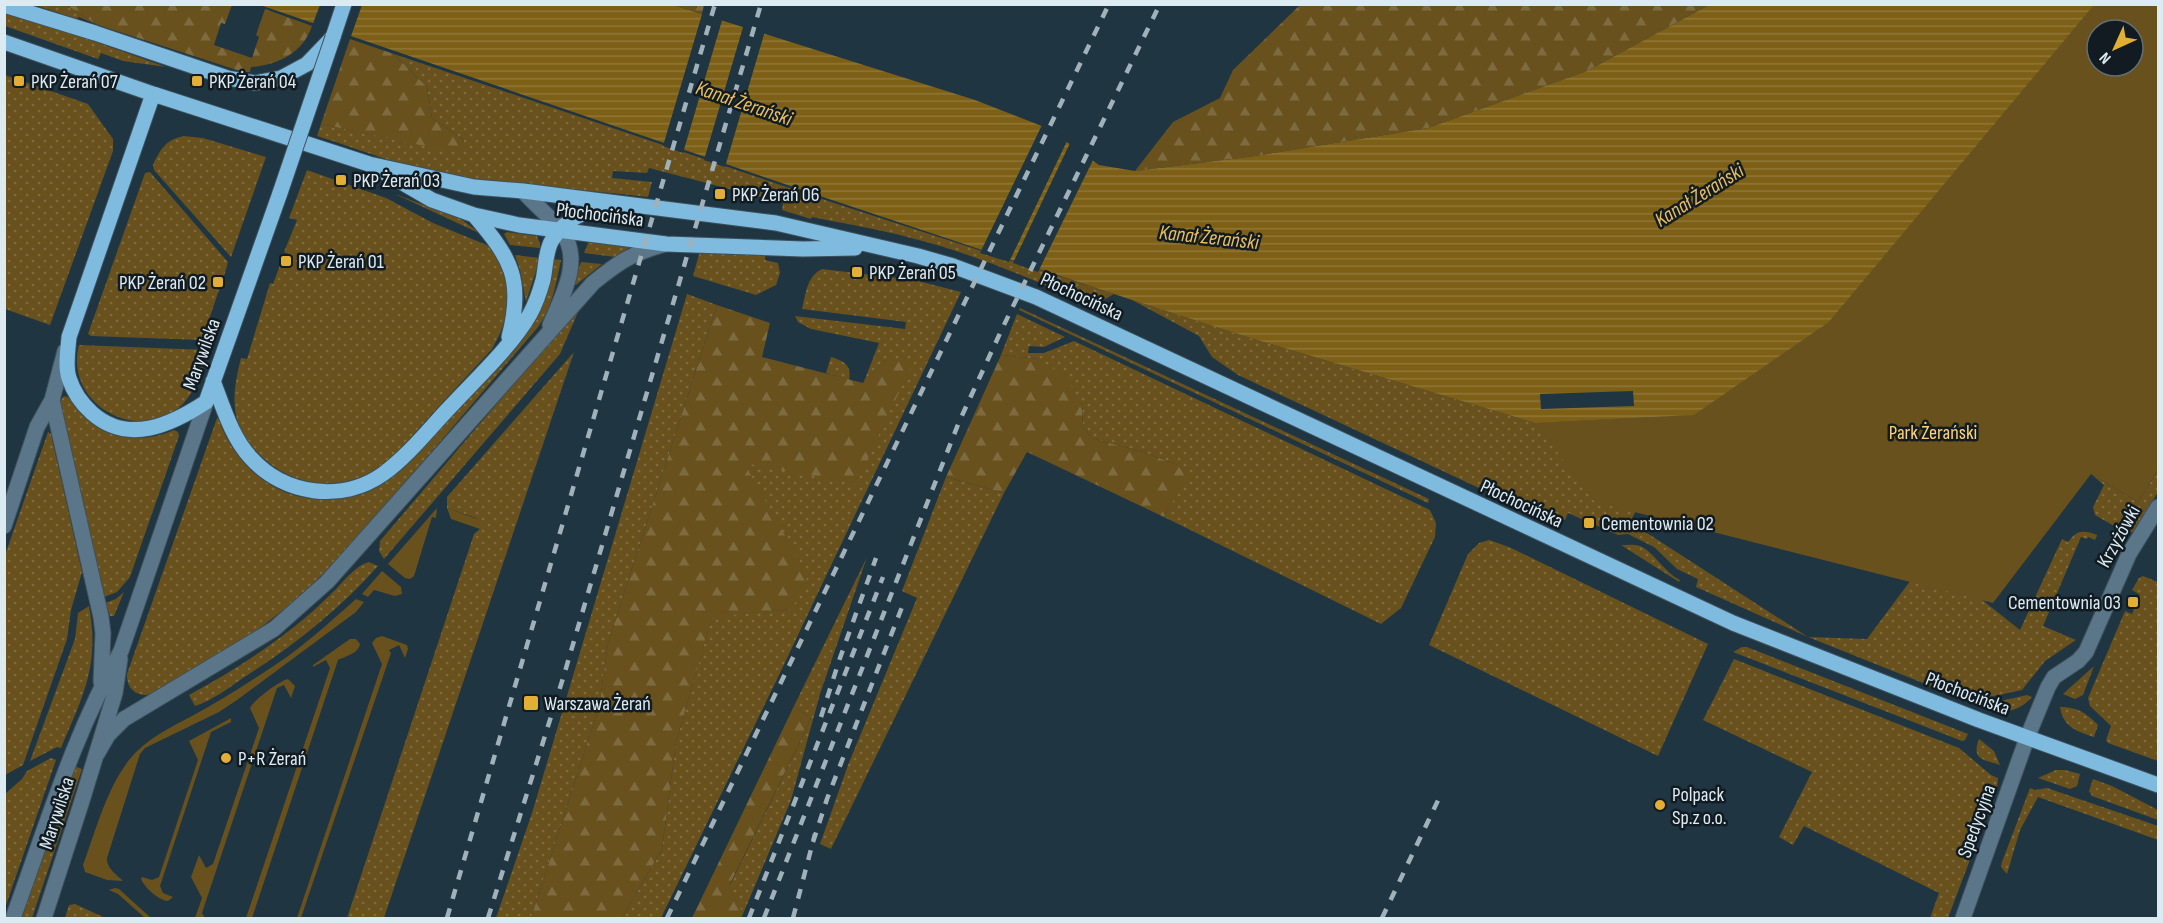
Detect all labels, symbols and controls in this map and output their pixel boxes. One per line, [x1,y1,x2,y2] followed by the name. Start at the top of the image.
[2085,18,2145,78] north arrow
[2096,48,2115,67] text: N
[31,70,118,94] place label: PKP Żerań 07
[209,70,296,94] place label: PKP Żerań 04
[12,74,26,88] marker: PKP Żerań 07
[190,74,204,88] marker: PKP Żerań 04
[692,75,796,132] water label: Kanał Żerański
[1650,158,1749,233] water label: Kanał Żerański
[353,169,440,193] place label: PKP Żerań 03
[334,173,348,187] marker: PKP Żerań 03
[732,183,819,207] place label: PKP Żerań 06
[713,187,727,201] marker: PKP Żerań 06
[555,198,645,232] street label: Płochocińska
[1158,220,1261,255] water label: Kanał Żerański
[298,250,384,274] place label: PKP Żerań 01
[279,254,293,268] marker: PKP Żerań 01
[869,261,956,285] place label: PKP Żerań 05
[850,265,864,279] marker: PKP Żerań 05
[1037,267,1127,326] street label: Płochocińska
[119,271,206,295] place label: PKP Żerań 02
[211,275,225,289] marker: PKP Żerań 02
[178,315,226,393] street label: Marywilska
[1889,421,1977,445] park label: Park Żerański
[1477,474,1567,533] street label: Płochocińska
[2092,501,2146,572] street label: Krzyżówki
[1601,512,1714,536] place label: Cementownia 02
[1582,516,1596,530] marker: Cementownia 02
[2008,591,2121,615] place label: Cementownia 03
[2126,595,2140,609] marker: Cementownia 03
[1922,667,2013,721] street label: Płochocińska
[544,692,651,716] place label: Warszawa Żerań
[522,694,540,712] marker: Warszawa Żerań
[238,747,306,771] place label: P+R Żerań
[219,751,233,765] marker: P+R Żerań
[34,774,80,852] street label: Marywilska
[1953,781,2001,861] street label: Spedycyjna
[1672,783,1726,830] place label: Polpack Sp.z o.o.
[1653,798,1667,812] marker: Polpack Sp.z o.o.

